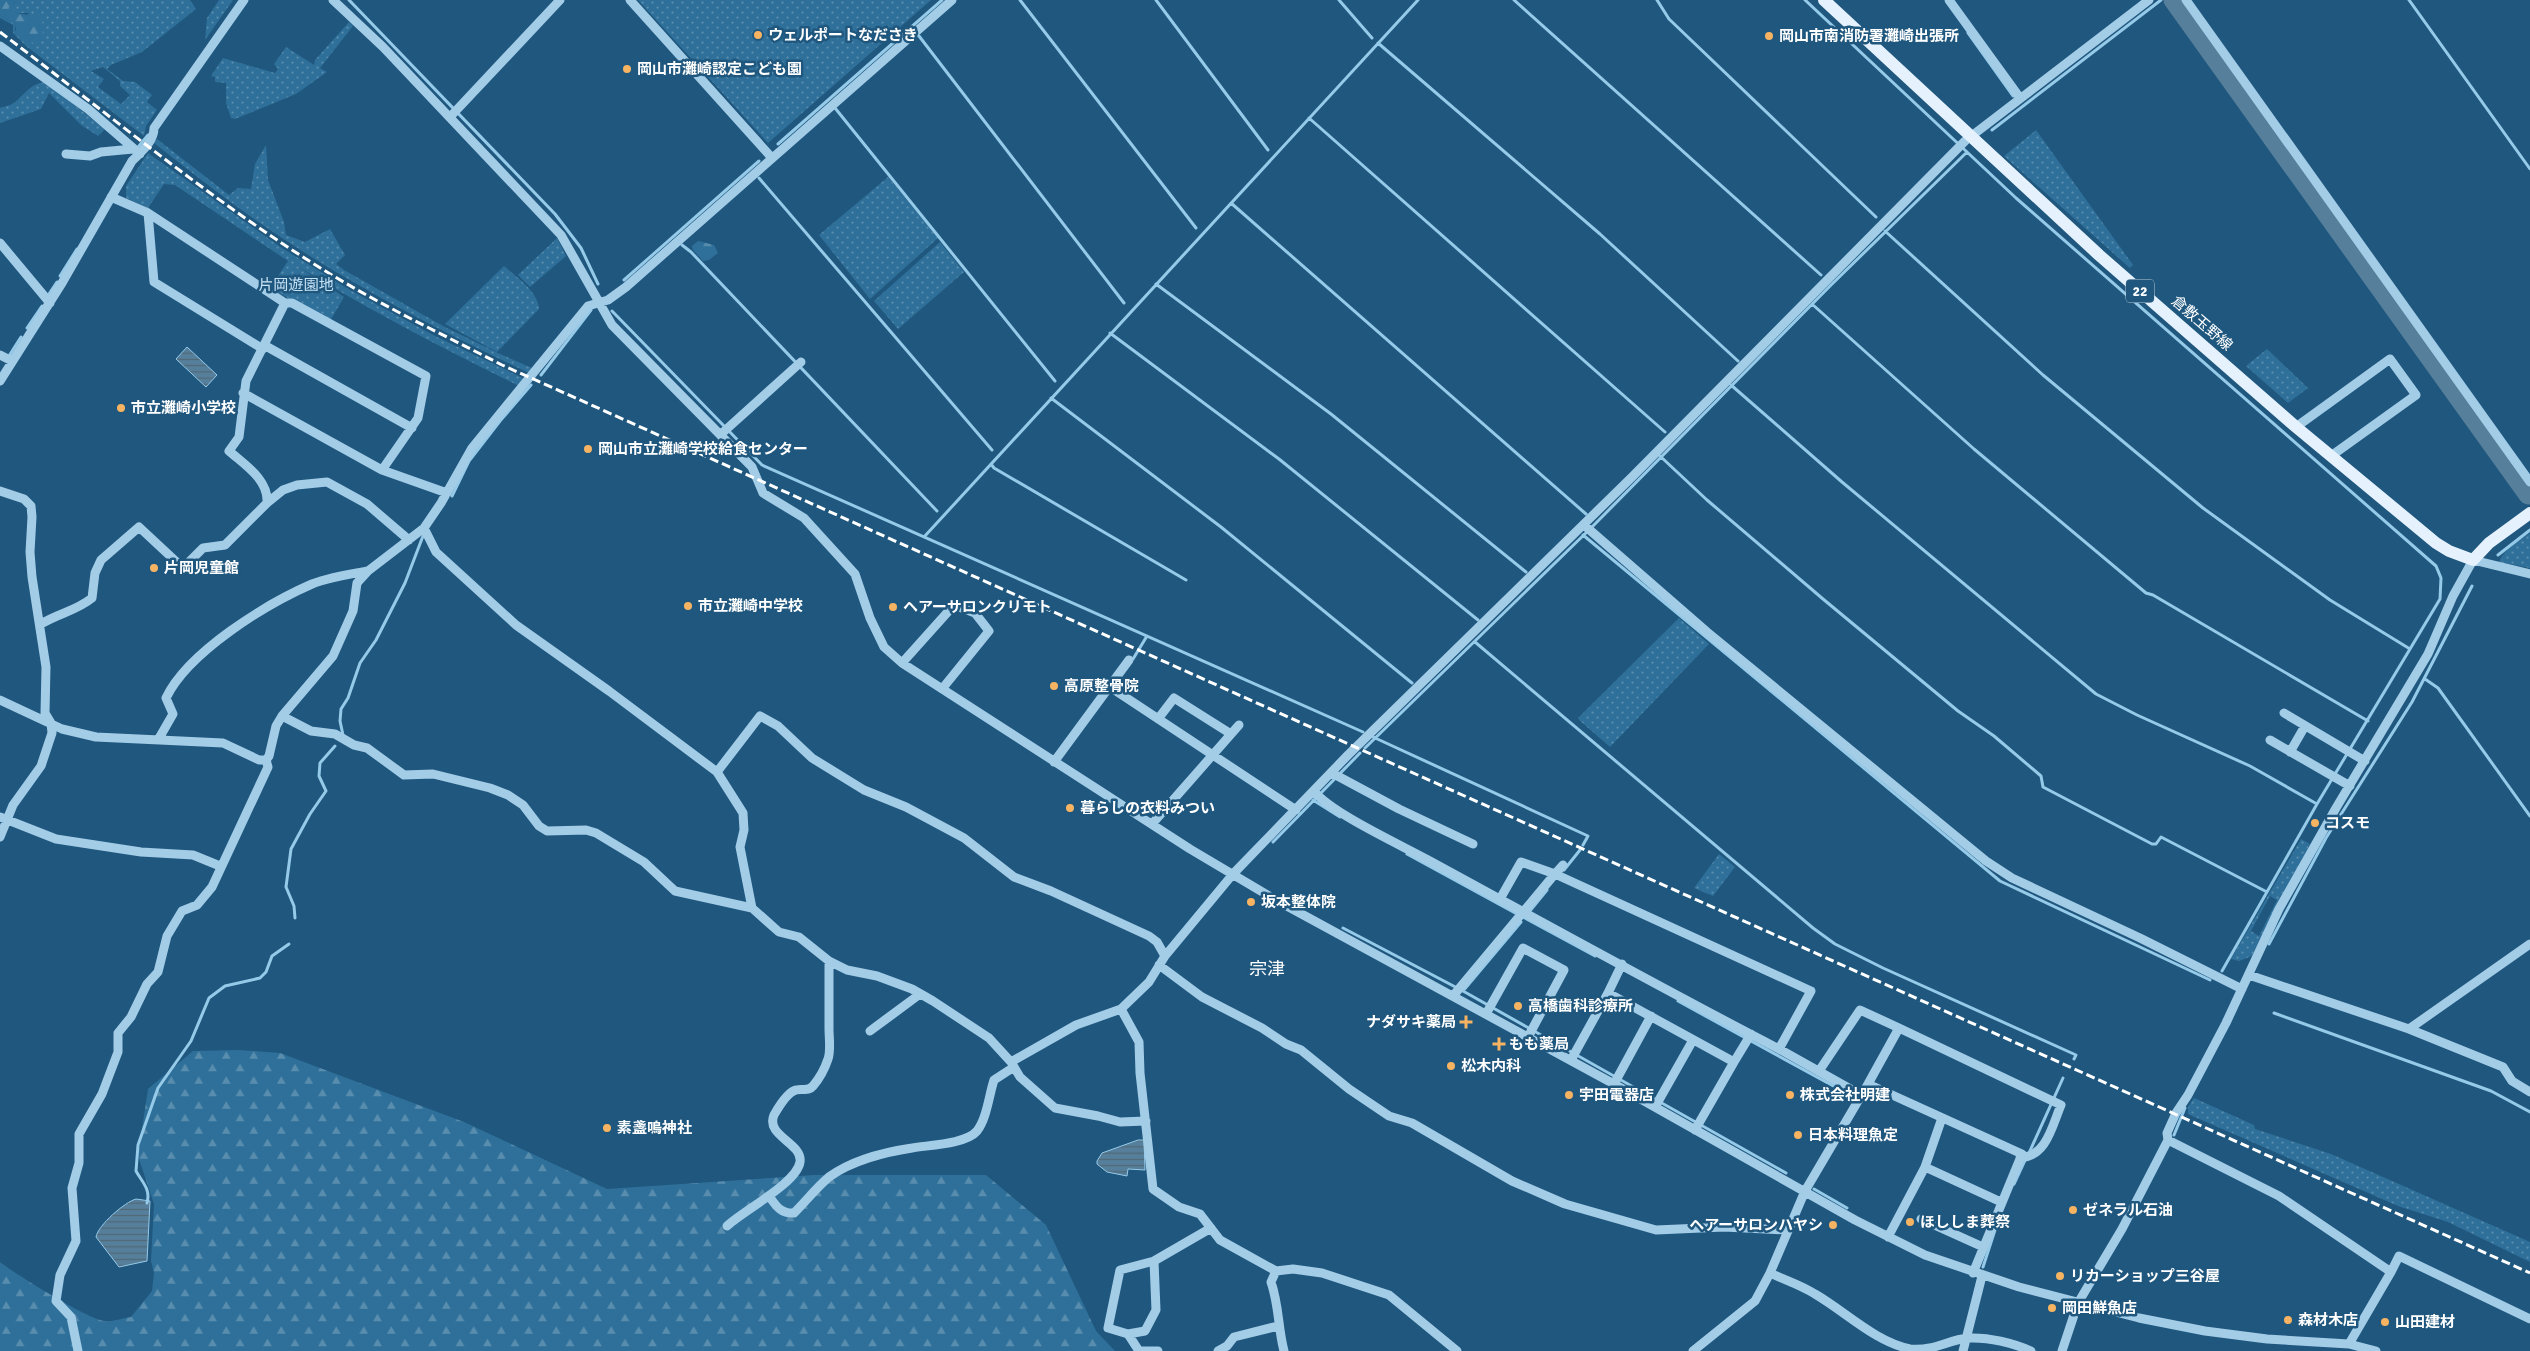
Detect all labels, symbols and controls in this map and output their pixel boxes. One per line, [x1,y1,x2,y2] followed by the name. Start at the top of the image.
[768,26,918,44] place label: ウェルポートなださき
[1779,27,1959,45] place label: 岡山市南消防署灘崎出張所
[752,29,764,41] marker: ウェルポートなださき
[1763,30,1775,42] marker: 岡山市南消防署灘崎出張所
[637,60,802,78] place label: 岡山市灘崎認定こども園
[621,63,633,75] marker: 岡山市灘崎認定こども園
[258,276,334,294] park label: 片岡遊園地
[2126,280,2154,302] road number: 22
[2168,292,2236,354] street label: 倉敷玉野線
[131,399,236,417] place label: 市立灘崎小学校
[115,402,127,414] marker: 市立灘崎小学校
[598,440,808,458] place label: 岡山市立灘崎学校給食センター
[582,443,594,455] marker: 岡山市立灘崎学校給食センター
[164,559,239,577] place label: 片岡児童館
[148,562,160,574] marker: 片岡児童館
[698,597,803,615] place label: 市立灘崎中学校
[903,598,1052,616] place label: ヘアーサロンクリモト
[682,600,694,612] marker: 市立灘崎中学校
[887,601,899,613] marker: ヘアーサロンクリモト
[1064,677,1139,695] place label: 高原整骨院
[1048,680,1060,692] marker: 高原整骨院
[1080,799,1215,817] place label: 暮らしの衣料みつい
[1064,802,1076,814] marker: 暮らしの衣料みつい
[2325,814,2370,832] place label: コスモ
[2309,817,2321,829] marker: コスモ
[1261,893,1336,911] place label: 坂本整体院
[1245,896,1257,908] marker: 坂本整体院
[1249,958,1285,980] district label: 宗津
[1528,997,1633,1015] place label: 高橋歯科診療所
[1512,1000,1524,1012] marker: 高橋歯科診療所
[1366,1013,1456,1031] place label: ナダサキ薬局
[1460,1016,1472,1028] marker: ナダサキ薬局
[1509,1035,1569,1053] place label: もも薬局
[1493,1038,1505,1050] marker: もも薬局
[1461,1057,1521,1075] place label: 松木内科
[1445,1060,1457,1072] marker: 松木内科
[1579,1086,1654,1104] place label: 宇田電器店
[1800,1086,1890,1104] place label: 株式会社明建
[1563,1089,1575,1101] marker: 宇田電器店
[1784,1089,1796,1101] marker: 株式会社明建
[617,1119,692,1137] place label: 素盞嗚神社
[601,1122,613,1134] marker: 素盞嗚神社
[1808,1126,1898,1144] place label: 日本料理魚定
[1792,1129,1804,1141] marker: 日本料理魚定
[2083,1201,2173,1219] place label: ゼネラル石油
[2067,1204,2079,1216] marker: ゼネラル石油
[1920,1213,2010,1231] place label: ほししま葬祭
[1689,1216,1823,1234] place label: ヘアーサロンハヤシ
[1904,1216,1916,1228] marker: ほししま葬祭
[1827,1219,1839,1231] marker: ヘアーサロンハヤシ
[2070,1267,2220,1285] place label: リカーショップ三谷屋
[2054,1270,2066,1282] marker: リカーショップ三谷屋
[2062,1299,2137,1317] place label: 岡田鮮魚店
[2046,1302,2058,1314] marker: 岡田鮮魚店
[2298,1311,2358,1329] place label: 森材木店
[2395,1313,2455,1331] place label: 山田建材
[2282,1314,2294,1326] marker: 森材木店
[2379,1316,2391,1328] marker: 山田建材

